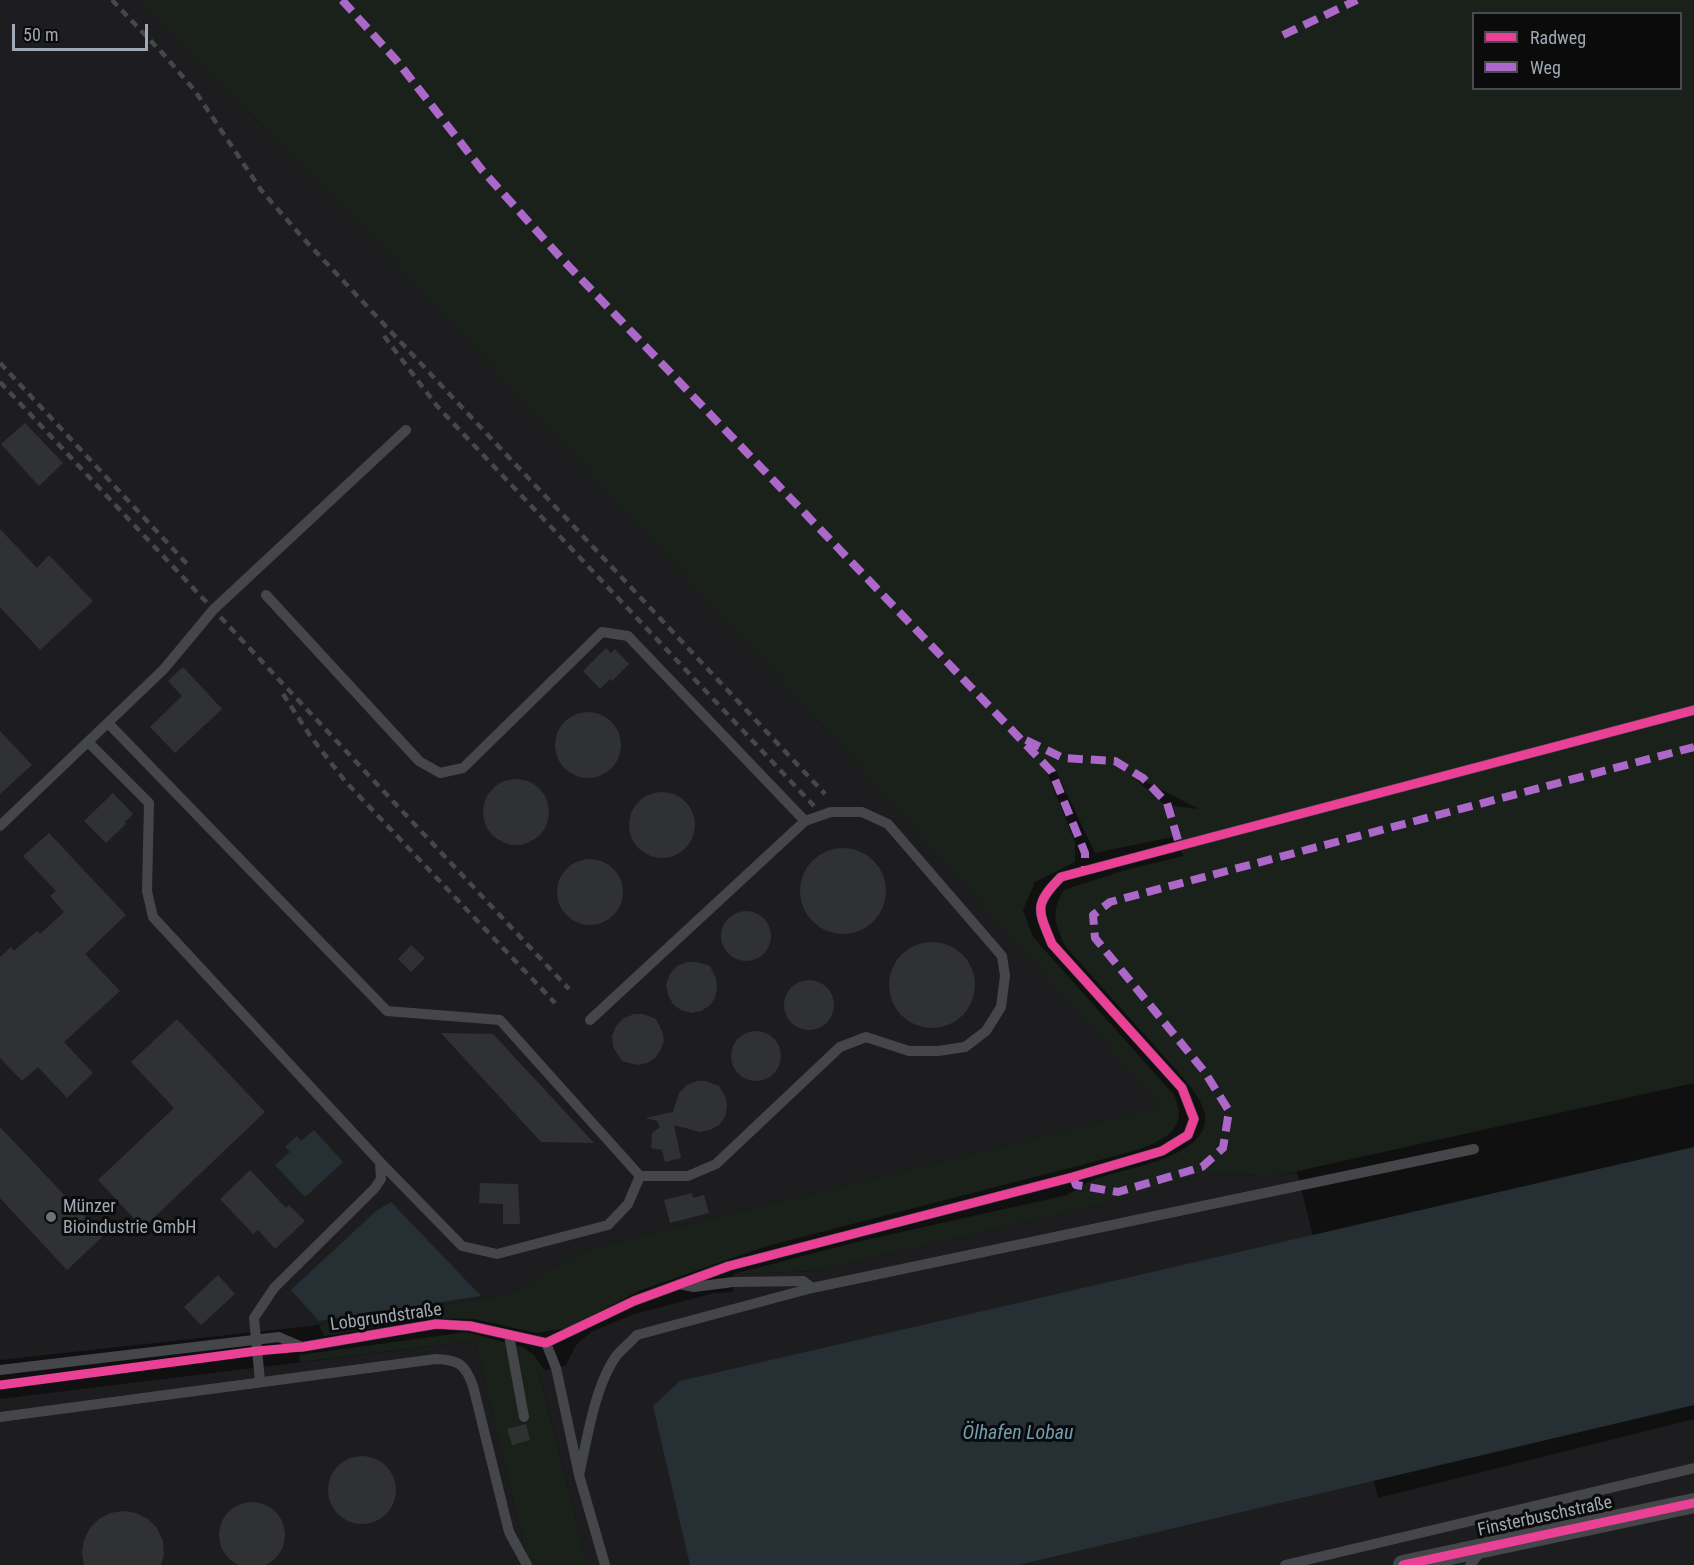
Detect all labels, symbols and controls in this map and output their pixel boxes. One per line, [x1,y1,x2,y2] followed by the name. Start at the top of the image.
[15,12,152,50] scale bar
[1472,12,1682,90] legend
[23,24,58,45] text: 50 m
[1530,27,1586,48] text: Radweg
[1530,57,1561,78] text: Weg
[63,1196,196,1238] place label: Münzer Bioindustrie GmbH
[44,1210,58,1224] marker: Münzer Bioindustrie GmbH
[329,1299,443,1337] street label: Lobgrundstraße
[963,1422,1073,1446] water label: Ölhafen Lobau
[1476,1492,1614,1542] street label: Finsterbuschstraße

